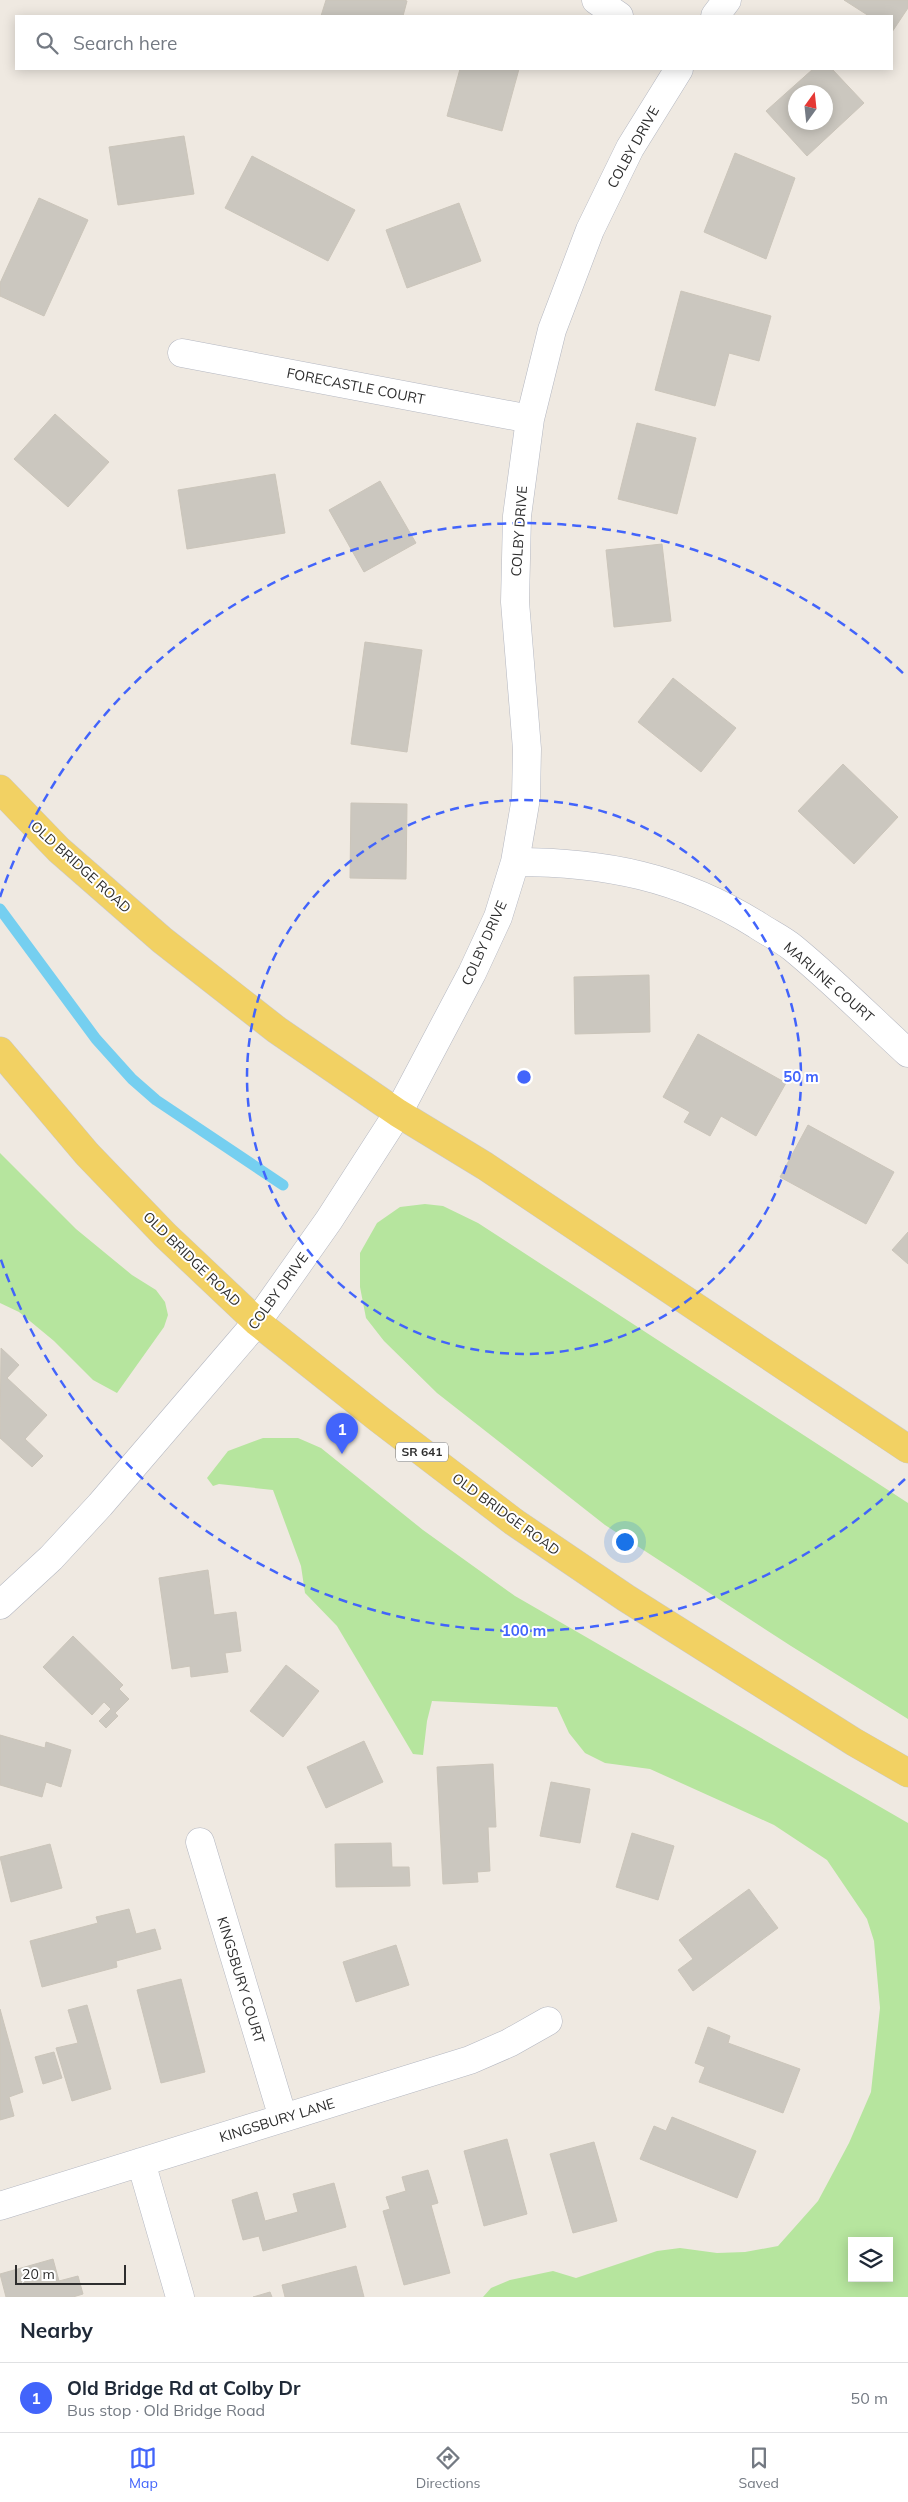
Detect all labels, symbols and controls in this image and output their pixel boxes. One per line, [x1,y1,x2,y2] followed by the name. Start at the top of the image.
[15,15,893,70] search box
[33,29,61,57] icon: search
[73,31,177,55] text: Search here
[788,85,833,130] north arrow
[603,103,663,191] street label: COLBY DRIVE
[285,364,427,408] street label: FORECASTLE COURT
[507,485,531,577] street label: COLBY DRIVE
[27,817,135,917] street label: OLD BRIDGE ROAD
[457,898,511,988] street label: COLBY DRIVE
[780,938,878,1026] street label: MARLINE COURT
[783,1067,819,1086] text: 50 m
[515,1068,533,1086] centre of rings
[139,1208,245,1310] street label: OLD BRIDGE ROAD
[244,1249,312,1333] street label: COLBY DRIVE
[326,1413,358,1454] pin: 1
[396,1442,448,1461] road number: SR 641
[449,1469,563,1559] street label: OLD BRIDGE ROAD
[612,1529,638,1555] your location
[502,1621,546,1640] text: 100 m
[213,1914,269,2046] street label: KINGSBURY COURT
[217,2094,337,2146] street label: KINGSBURY LANE
[848,2237,893,2282] map controls
[848,2237,893,2282] button: layers
[15,2262,126,2285] scale bar
[22,2265,55,2283] text: 20 m
[20,2317,93,2343] text: Nearby
[67,2376,301,2400] text: Old Bridge Rd at Colby Dr
[31,2388,41,2408] text: 1
[851,2388,888,2408] text: 50 m
[67,2400,265,2420] text: Bus stop · Old Bridge Road
[129,2444,158,2492] tab: Map
[416,2444,481,2492] tab: Directions
[739,2444,779,2492] tab: Saved

